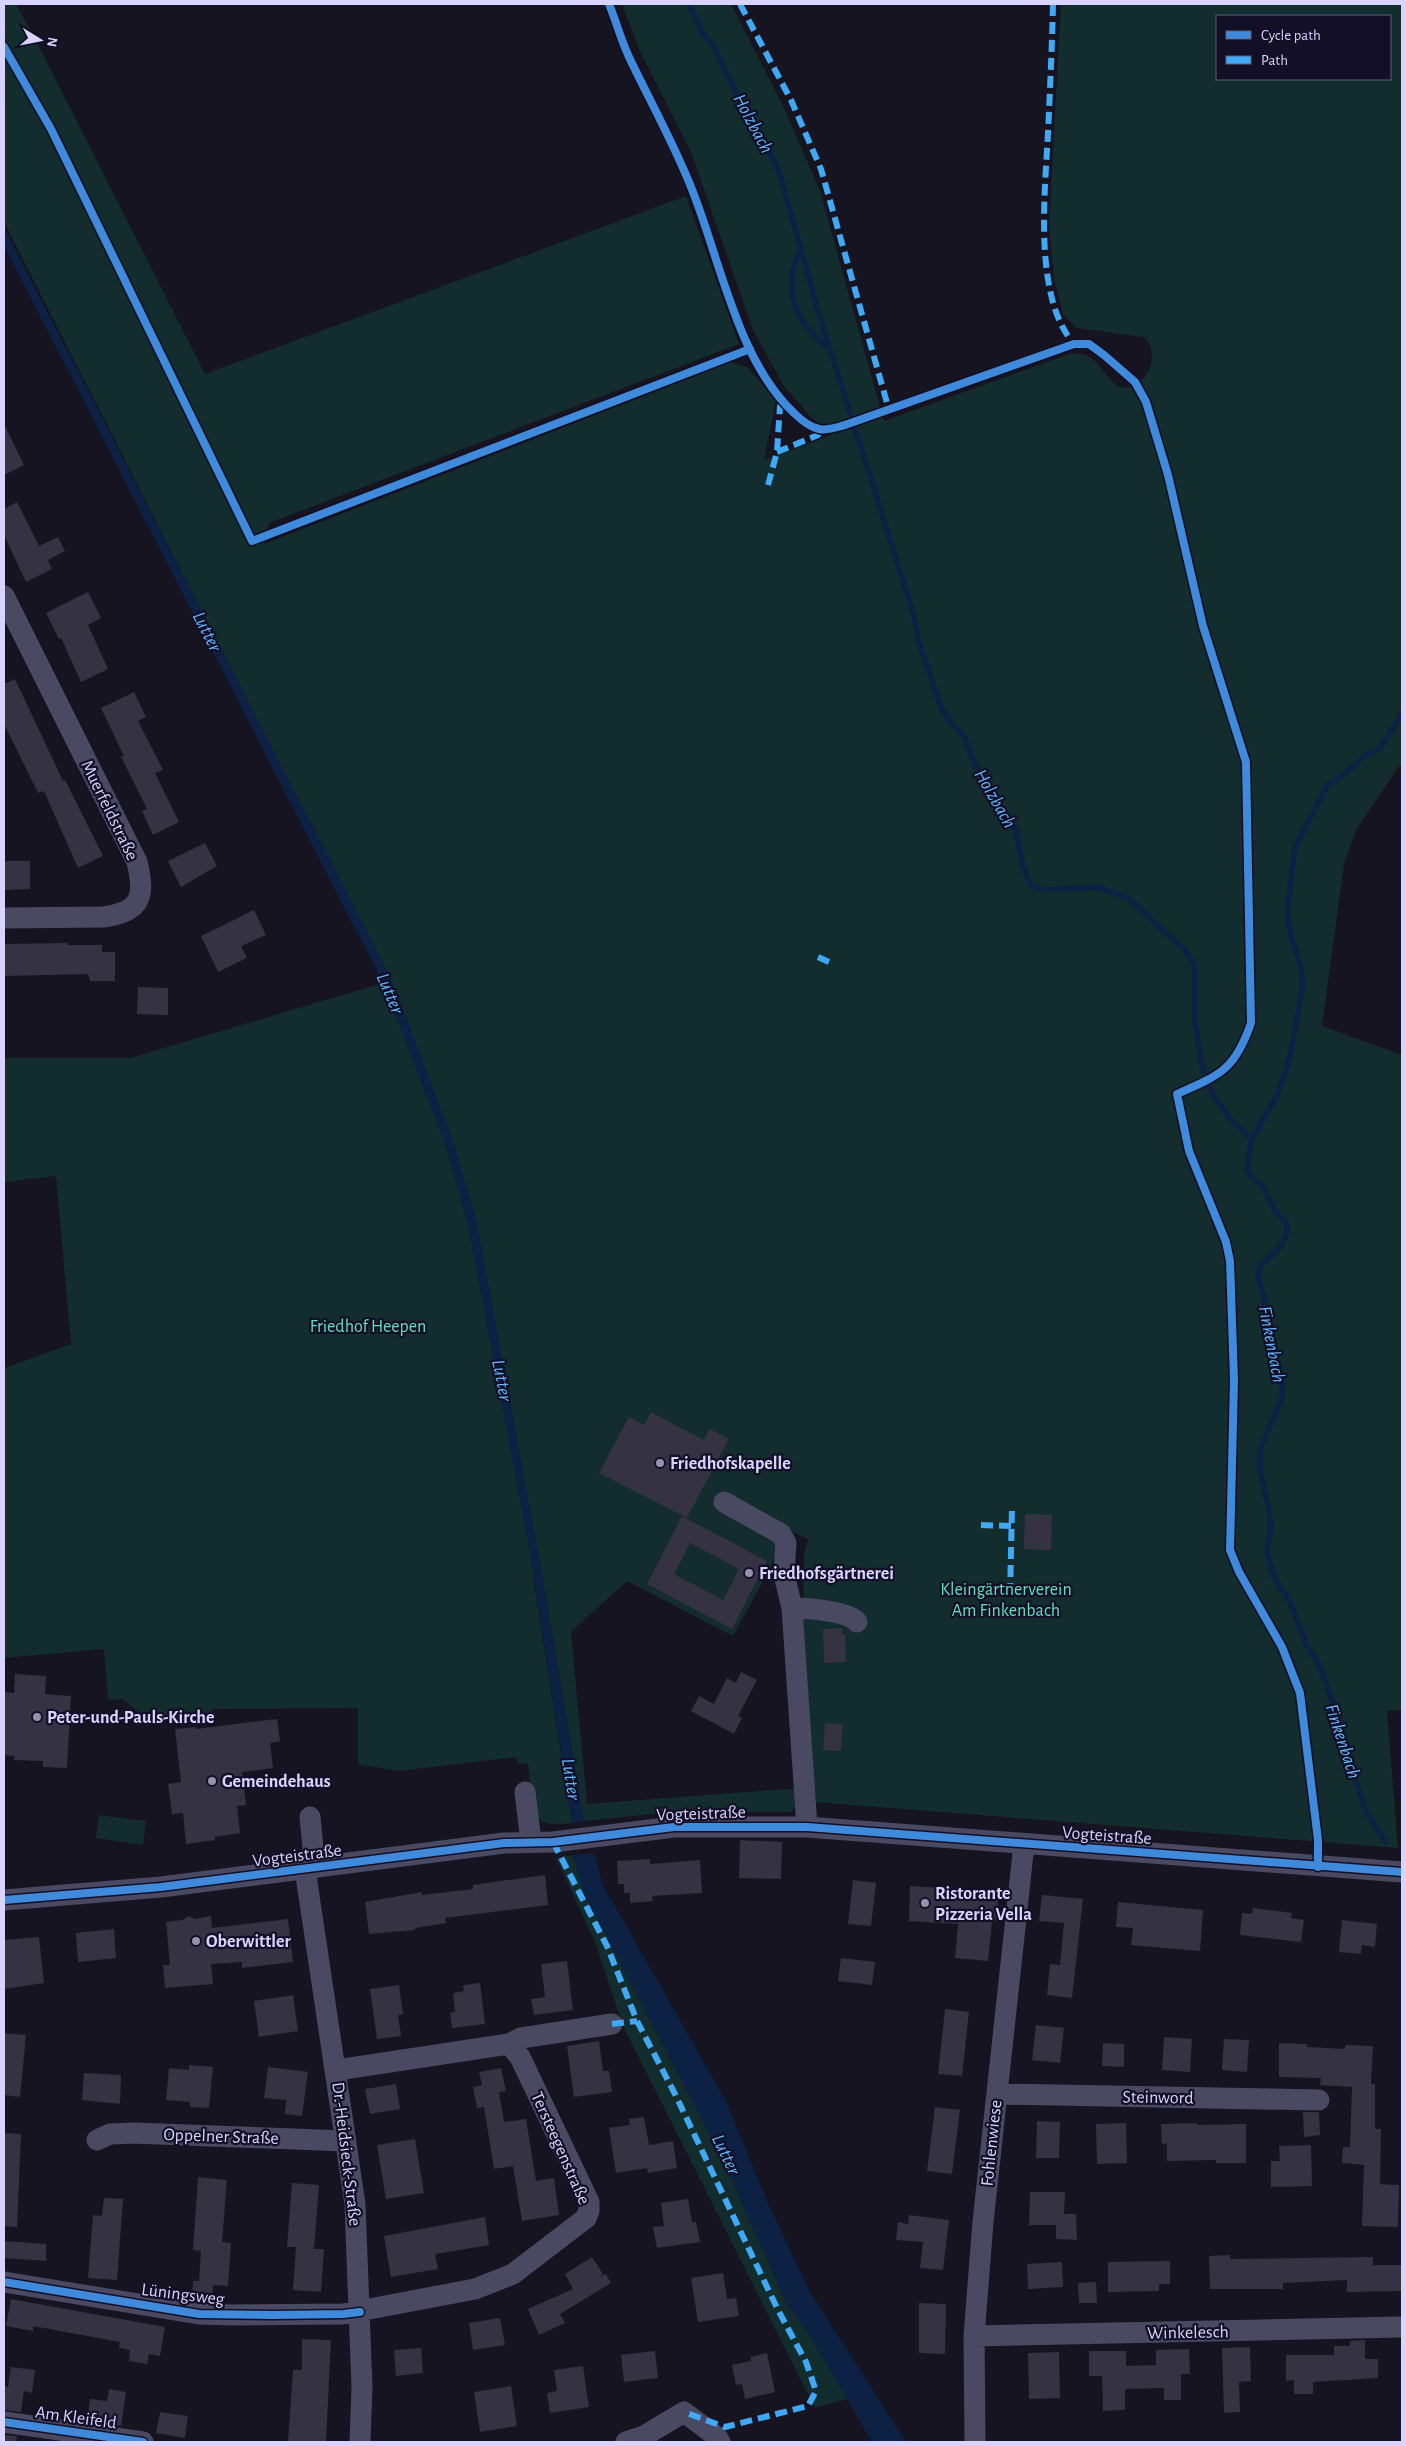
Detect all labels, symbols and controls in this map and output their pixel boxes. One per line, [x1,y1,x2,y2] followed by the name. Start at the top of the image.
[15,15,65,65] north arrow
[1216,15,1391,80] legend
[1261,28,1321,43] text: Cycle path
[44,36,60,48] text: N
[1261,53,1288,68] text: Path
[729,91,776,157] water label: Holzbach
[189,609,225,656] water label: Lutter
[77,758,141,863] street label: Muerfeldstraße
[970,766,1019,831] water label: Holzbach
[373,970,407,1017] water label: Lutter
[1255,1304,1288,1384] water label: Finkenbach
[310,1318,426,1336] park label: Friedhof Heepen
[488,1358,515,1404] water label: Lutter
[670,1455,791,1473] place label: Friedhofskapelle
[654,1457,666,1469] marker: Friedhofskapelle
[759,1565,894,1583] place label: Friedhofsgärtnerei
[743,1567,755,1579] marker: Friedhofsgärtnerei
[940,1581,1072,1620] park label: Kleingärtnerverein Am Finkenbach
[1322,1702,1364,1781] water label: Finkenbach
[47,1709,214,1727] place label: Peter-und-Pauls-Kirche
[31,1711,43,1723] marker: Peter-und-Pauls-Kirche
[558,1757,583,1802] water label: Lutter
[222,1773,331,1791] place label: Gemeindehaus
[206,1775,218,1787] marker: Gemeindehaus
[656,1803,746,1825] street label: Vogteistraße
[1062,1824,1152,1848] street label: Vogteistraße
[251,1842,343,1870] street label: Vogteistraße
[935,1885,1032,1924] place label: Ristorante Pizzeria Vella
[919,1897,931,1909] marker: Ristorante Pizzeria Vella
[206,1933,292,1951] place label: Oberwittler
[190,1935,202,1947] marker: Oberwittler
[328,2081,364,2227] street label: Dr.-Heidsieck-Straße
[1122,2088,1194,2108] street label: Steinword
[527,2089,593,2207] street label: Tersteegenstraße
[979,2099,1005,2187] street label: Fohlenwiese
[163,2126,279,2148] street label: Oppelner Straße
[708,2132,744,2179] water label: Lutter
[140,2281,226,2309] street label: Lüningsweg
[1147,2323,1229,2343] street label: Winkelesch
[34,2403,118,2433] street label: Am Kleifeld

